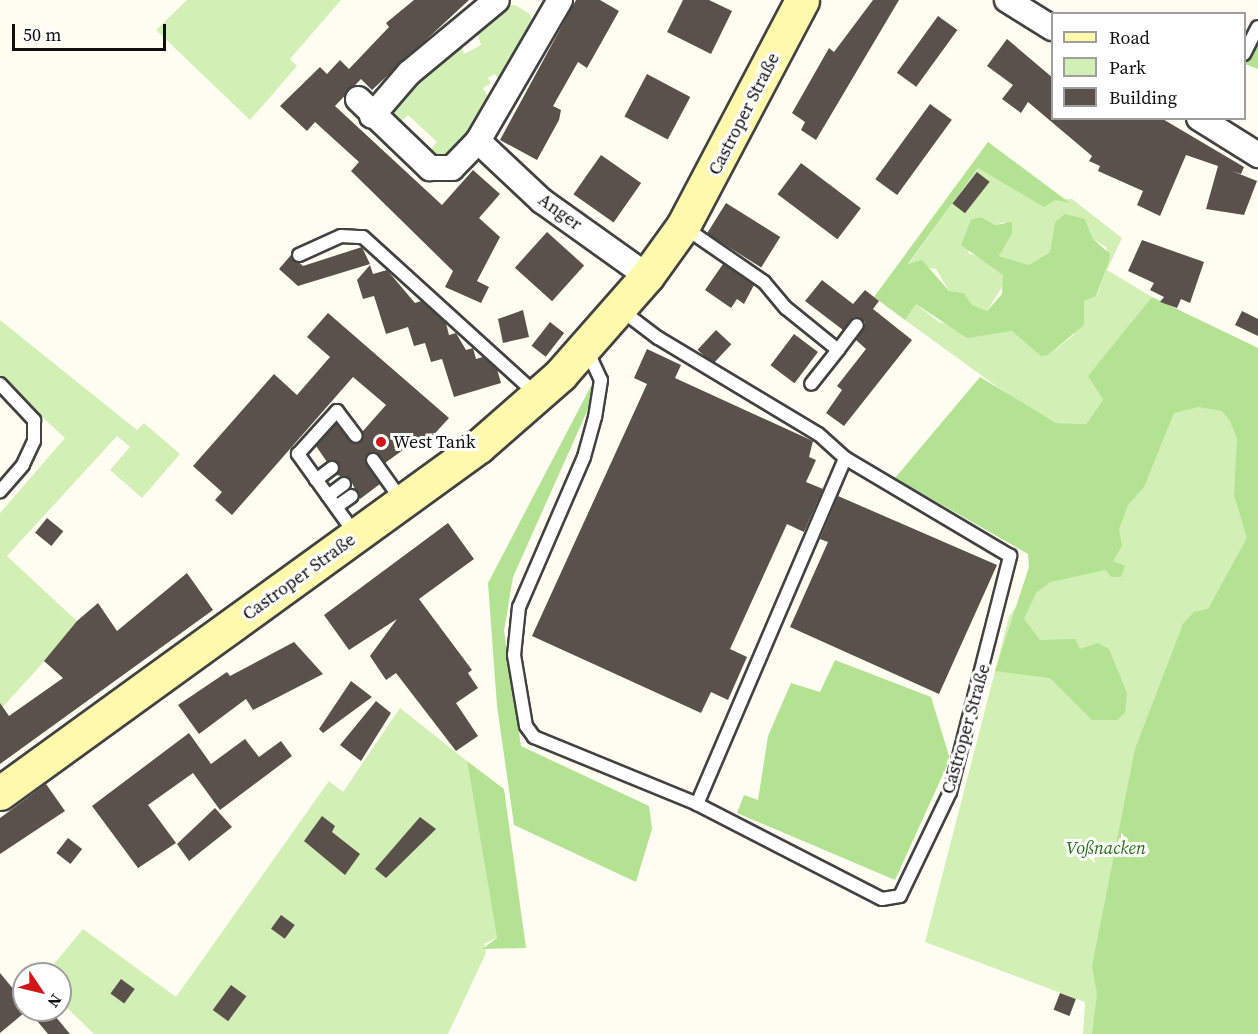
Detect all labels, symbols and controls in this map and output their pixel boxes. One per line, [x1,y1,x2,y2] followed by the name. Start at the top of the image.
[15,12,170,50] scale bar
[1051,12,1246,120] legend
[23,22,61,47] text: 50 m
[1109,25,1150,50] text: Road
[704,49,784,179] street label: Castroper Straße
[1109,55,1146,80] text: Park
[1109,85,1177,110] text: Building
[534,189,586,235] street label: Anger
[393,431,476,453] place label: West Tank
[374,435,388,449] marker: West Tank
[238,529,360,625] street label: Castroper Straße
[937,662,995,796] street label: Castroper Straße
[1066,837,1146,859] park label: Voßnacken
[12,962,72,1022] north arrow
[43,990,67,1012] text: N

